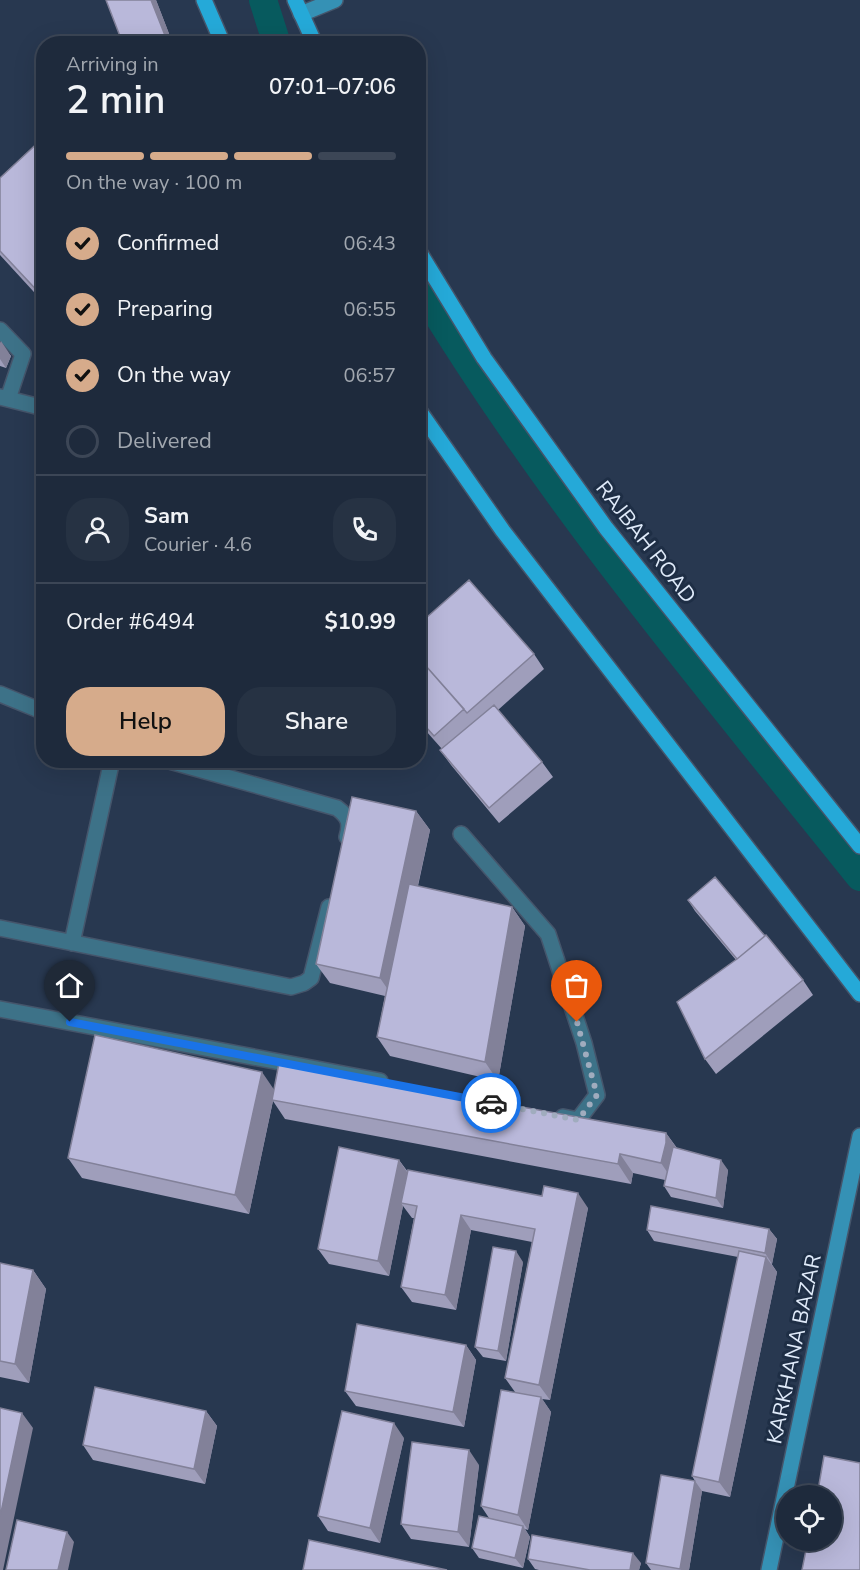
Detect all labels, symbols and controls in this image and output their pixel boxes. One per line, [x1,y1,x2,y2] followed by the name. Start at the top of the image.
[66,51,159,78] text: Arriving in
[269,72,396,102] text: 07:01–07:06
[66,74,165,127] text: 2 min
[66,169,242,196] text: On the way · 100 m
[66,227,99,260] icon: check
[117,228,219,258] text: Confirmed
[343,230,396,257] text: 06:43
[66,293,99,326] icon: check
[117,294,213,324] text: Preparing
[343,296,396,323] text: 06:55
[66,359,99,392] icon: check
[117,360,231,390] text: On the way
[343,362,396,389] text: 06:57
[117,426,212,456] text: Delivered
[589,475,703,609] street label: RAJBAH ROAD
[66,498,129,561] button: person
[333,498,396,561] button: phone
[144,501,189,531] text: Sam
[144,531,252,558] text: Courier · 4.6
[66,607,195,637] text: Order #6494
[325,607,396,637] text: $10.99
[66,687,225,756] button: Help
[237,687,396,756] button: Share
[44,960,95,1022] pin
[551,960,602,1022] pin
[53,969,86,1002] icon: home
[560,969,593,1002] icon: bag
[461,1073,521,1133] courier
[475,1087,508,1120] icon: car
[760,1252,828,1446] street label: KARKHANA BAZAR
[776,1485,842,1551] map controls
[776,1485,842,1551] button: locate

